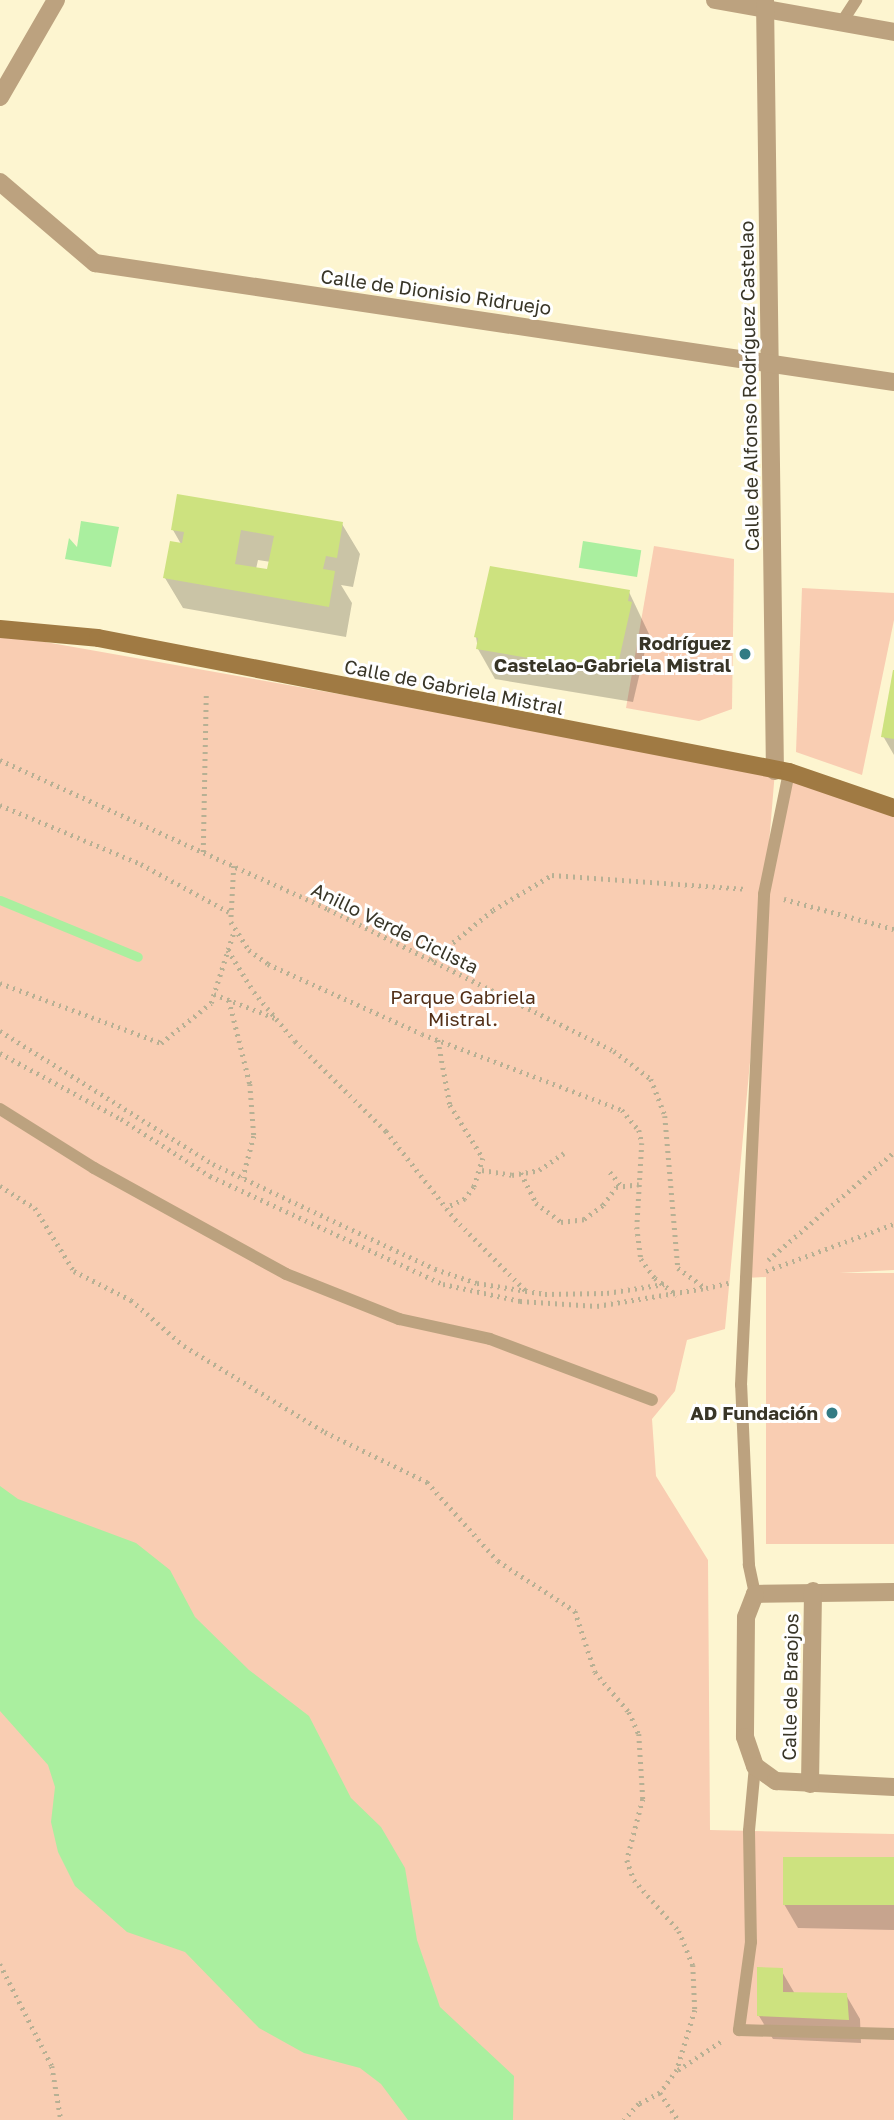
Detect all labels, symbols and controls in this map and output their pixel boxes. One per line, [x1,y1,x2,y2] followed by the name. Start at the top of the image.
[735,221,763,551] street label: Calle de Alfonso Rodríguez Castelao
[319,265,553,319] street label: Calle de Dionisio Ridruejo
[494,632,731,676] place label: Rodríguez Castelao-Gabriela Mistral
[737,646,753,662] marker: Rodríguez Castelao-Gabriela Mistral
[342,655,566,719] street label: Calle de Gabriela Mistral
[308,878,482,978] street label: Anillo Verde Ciclista
[390,986,536,1030] park label: Parque Gabriela Mistral.
[690,1402,818,1424] place label: AD Fundación
[824,1405,840,1421] marker: AD Fundación
[777,1613,803,1761] street label: Calle de Braojos

